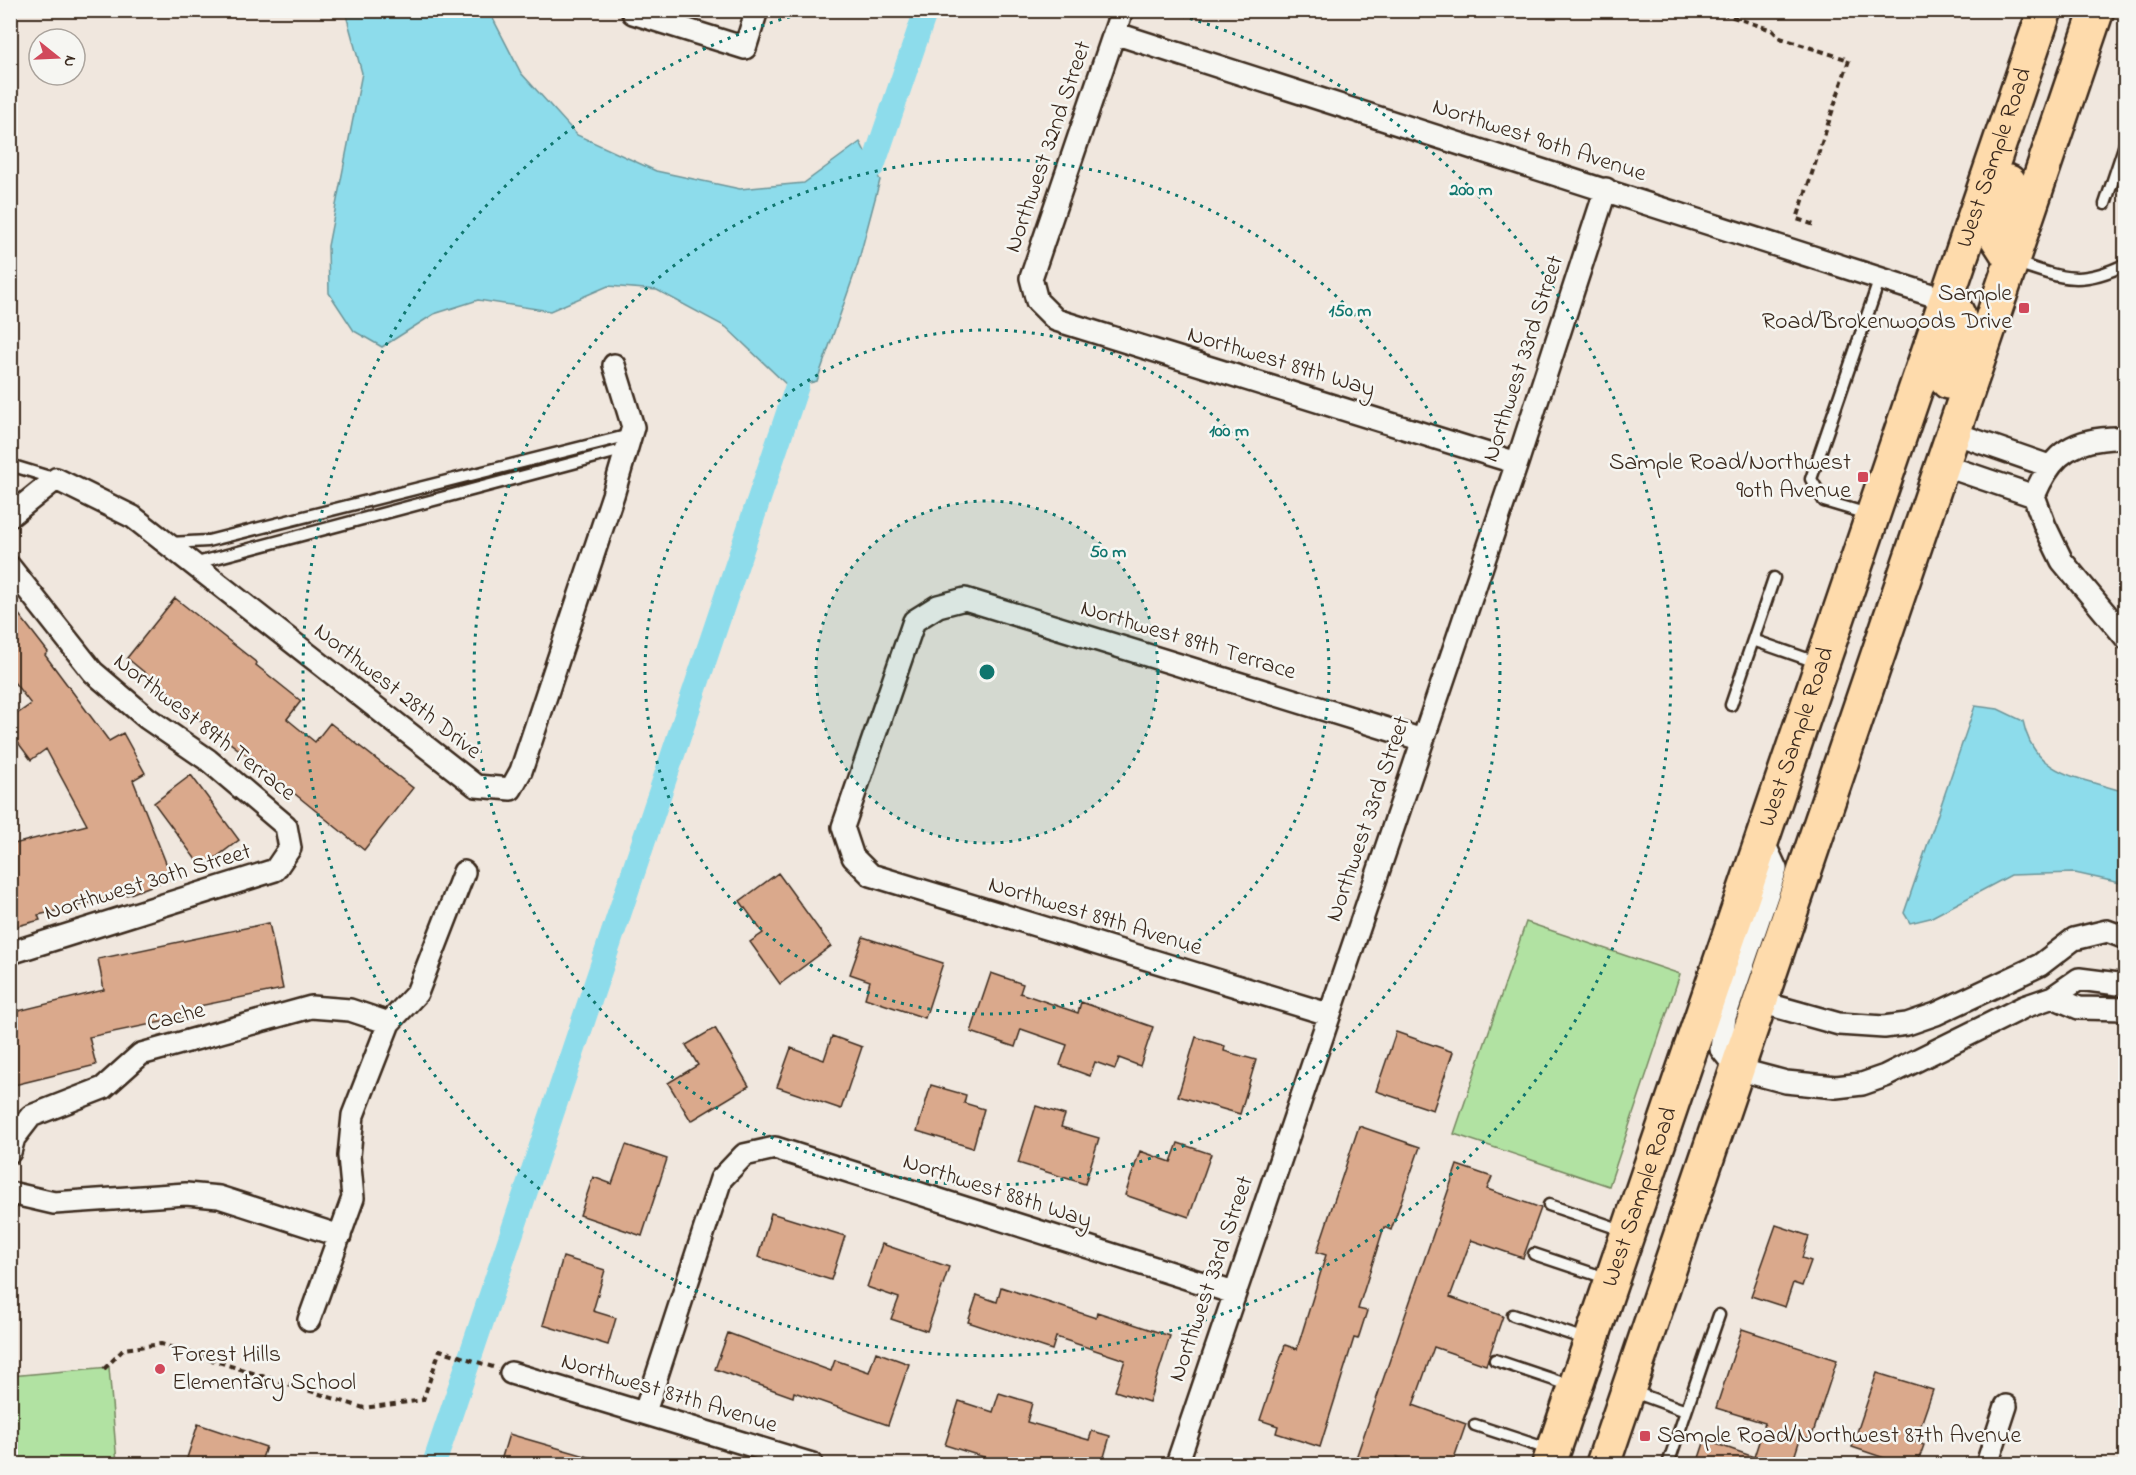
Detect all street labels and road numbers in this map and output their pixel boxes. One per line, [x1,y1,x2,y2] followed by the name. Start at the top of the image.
[996,36,1102,258] street label: Northwest 32nd Street
[1948,63,2042,253] street label: West Sample Road
[1427,90,1651,192] street label: Northwest 90th Avenue
[1474,251,1574,467] street label: Northwest 33rd Street
[1182,318,1379,409] street label: Northwest 89th Way
[1076,592,1300,691] street label: Northwest 89th Terrace
[306,615,489,769] street label: Northwest 28th Drive
[1750,642,1844,832] street label: West Sample Road
[105,645,303,811] street label: Northwest 89th Terrace
[1317,711,1421,927] street label: Northwest 33rd Street
[40,835,256,931] street label: Northwest 30th Street
[984,868,1206,966] street label: Northwest 89th Avenue
[143,993,209,1043] street label: Cache
[1593,1102,1687,1292] street label: West Sample Road
[898,1145,1096,1240] street label: Northwest 88th Way
[1160,1171,1264,1387] street label: Northwest 33rd Street
[557,1344,782,1444] street label: Northwest 87th Avenue

